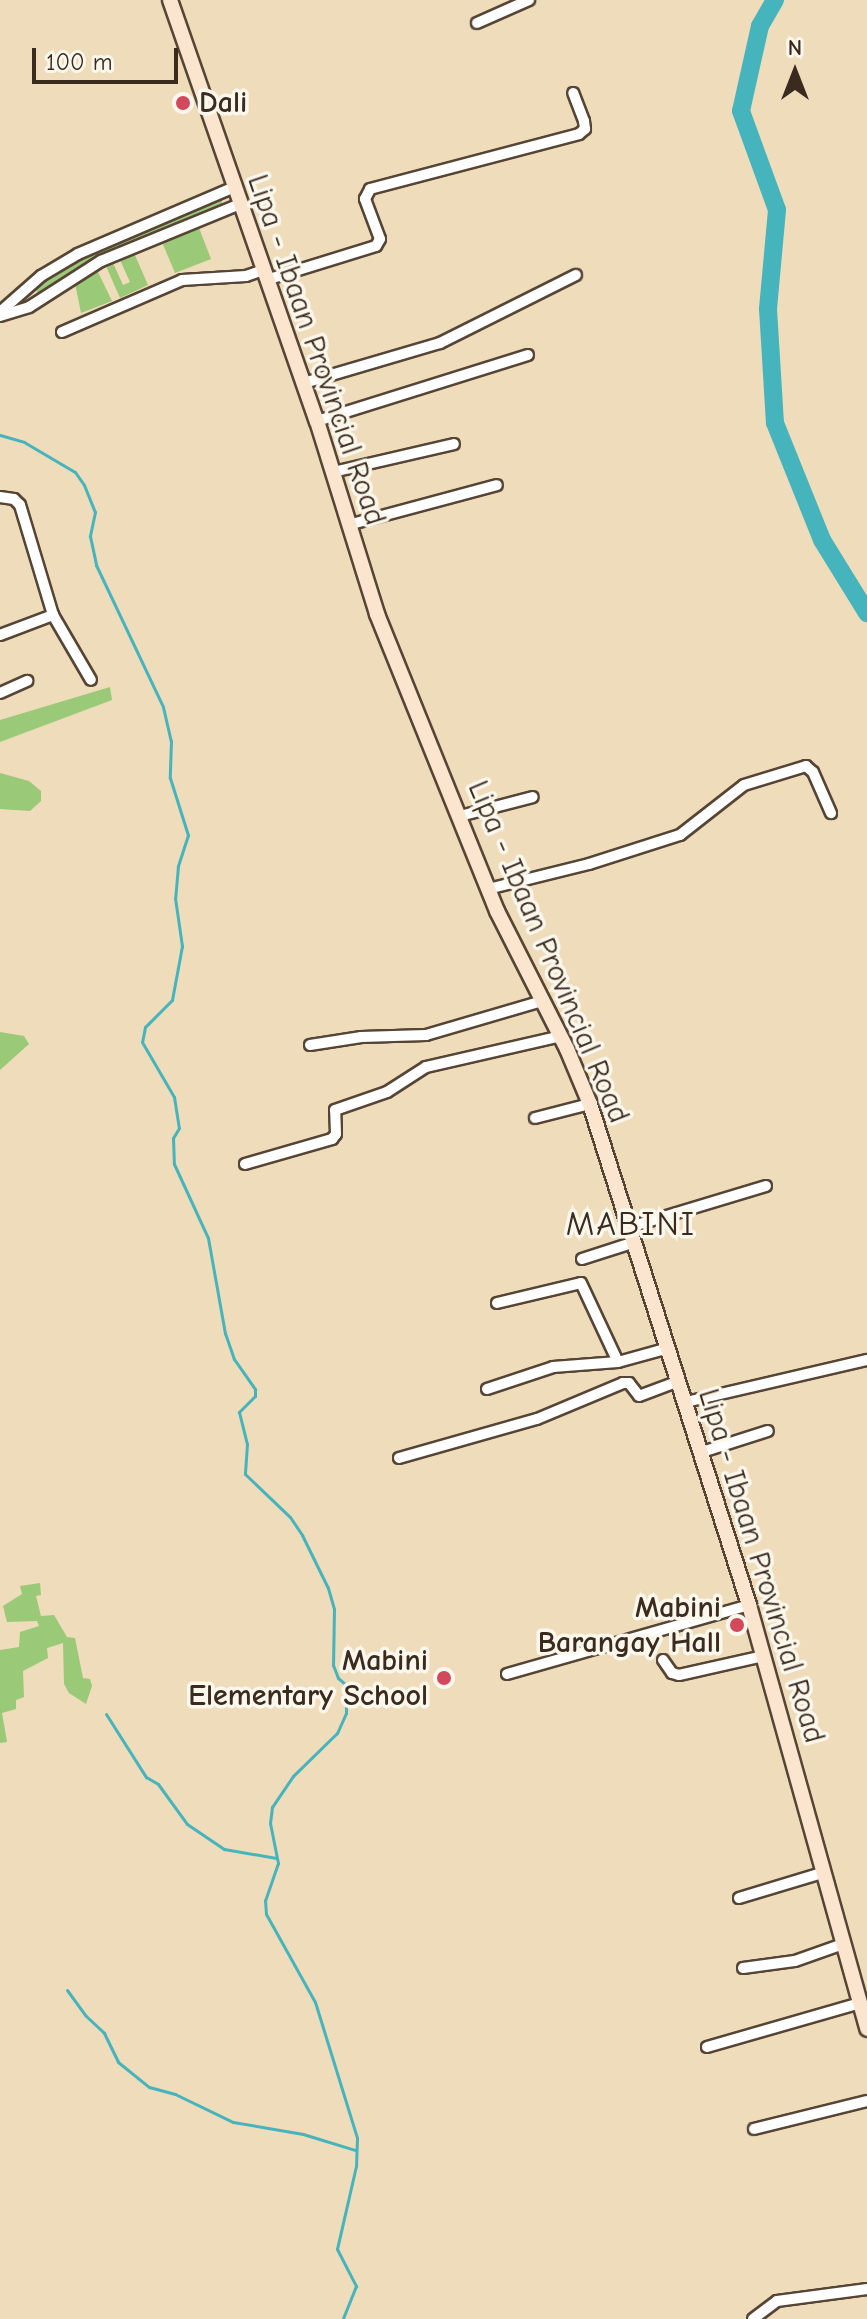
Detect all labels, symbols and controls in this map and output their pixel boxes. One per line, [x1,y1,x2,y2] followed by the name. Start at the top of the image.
[36,32,182,82] scale bar
[755,32,835,112] north arrow
[788,35,802,61] text: N
[46,48,113,76] text: 100 m
[199,85,247,121] place label: Dali
[174,94,192,112] marker: Dali
[239,170,393,530] street label: Lipa - Ibaan Provincial Road
[459,775,637,1129] street label: Lipa - Ibaan Provincial Road
[566,1205,696,1245] district label: MABINI
[690,1385,832,1747] street label: Lipa - Ibaan Provincial Road
[538,1590,721,1660] place label: Mabini Barangay Hall
[728,1616,746,1634] marker: Mabini Barangay Hall
[188,1643,428,1714] place label: Mabini Elementary School
[435,1669,453,1687] marker: Mabini Elementary School

